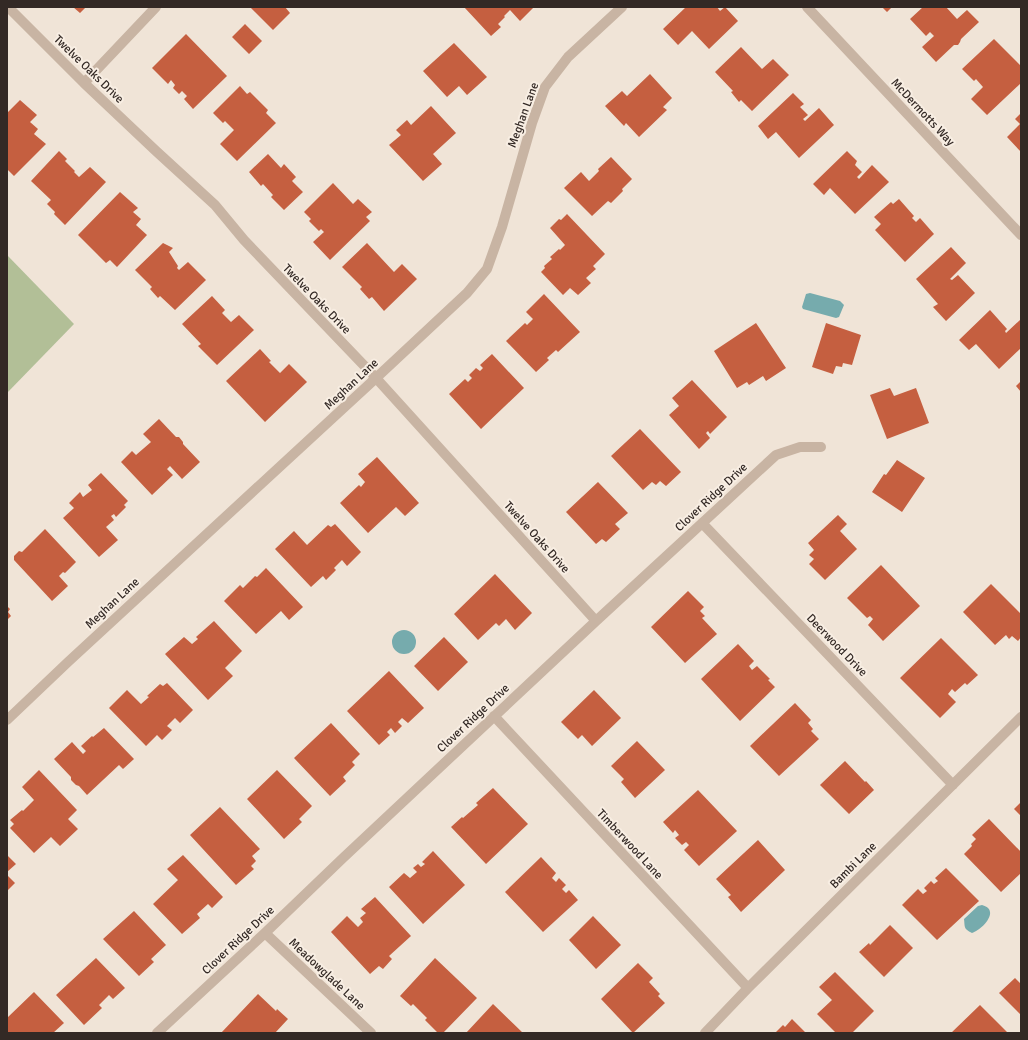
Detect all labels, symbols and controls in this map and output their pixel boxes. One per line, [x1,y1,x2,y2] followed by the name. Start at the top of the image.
[51,32,127,107] street label: Twelve Oaks Drive
[888,75,958,149] street label: McDermotts Way
[505,80,542,150] street label: Meghan Lane
[279,261,354,337] street label: Twelve Oaks Drive
[321,355,382,413] street label: Meghan Lane
[672,460,751,535] street label: Clover Ridge Drive
[500,498,573,576] street label: Twelve Oaks Drive
[82,574,143,632] street label: Meghan Lane
[803,611,870,680] street label: Deerwood Drive
[434,681,513,756] street label: Clover Ridge Drive
[593,806,666,883] street label: Timberwood Lane
[827,839,880,892] street label: Bambi Lane
[199,903,278,978] street label: Clover Ridge Drive
[285,935,368,1013] street label: Meadowglade Lane

